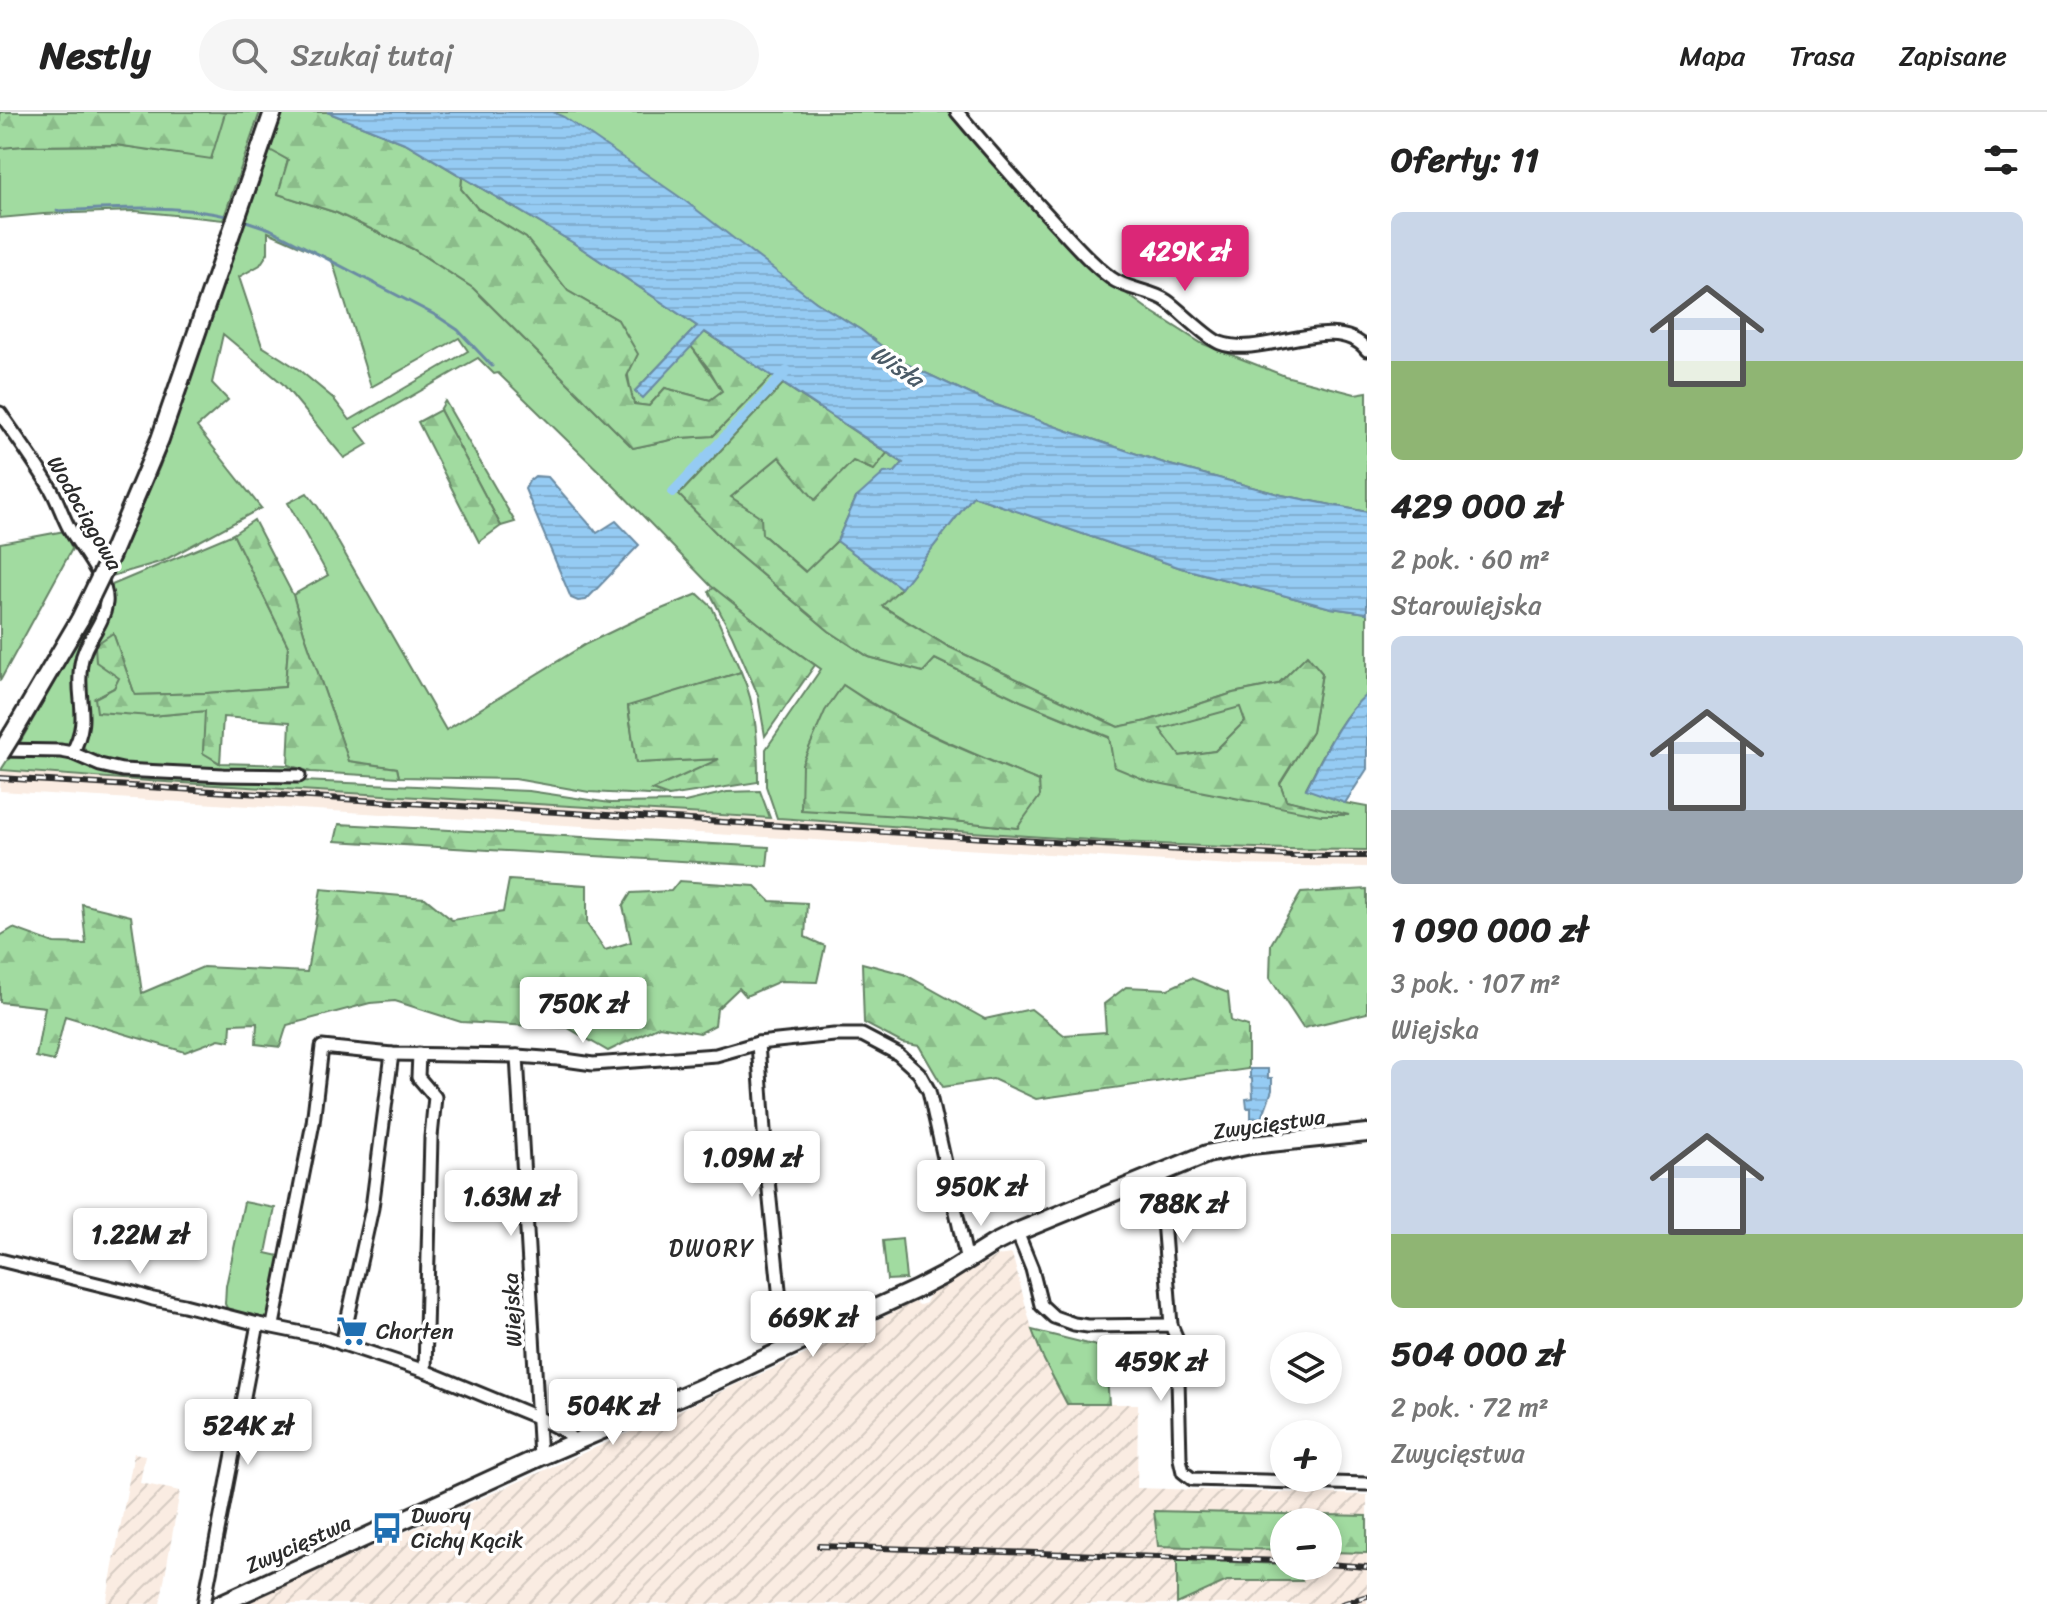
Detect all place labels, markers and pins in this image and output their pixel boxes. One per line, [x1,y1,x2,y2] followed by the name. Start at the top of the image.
[1111,225,1259,293] pin: 429K zł
[509,977,657,1045] pin: 750K zł
[669,1131,835,1199] pin: 1.09M zł
[907,1160,1055,1228] pin: 950K zł
[428,1170,594,1238] pin: 1.63M zł
[1109,1177,1257,1245] pin: 788K zł
[57,1208,223,1276] pin: 1.22M zł
[739,1291,887,1359] pin: 669K zł
[376,1312,454,1351] place label: Chorten
[335,1314,369,1348] supermarket icon: Chorten
[1087,1335,1235,1403] pin: 459K zł
[539,1379,687,1447] pin: 504K zł
[174,1399,322,1467] pin: 524K zł
[411,1496,524,1560] place label: Dwory Cichy Kącik
[370,1511,404,1545] bus stop icon: Dwory Cichy Kącik

